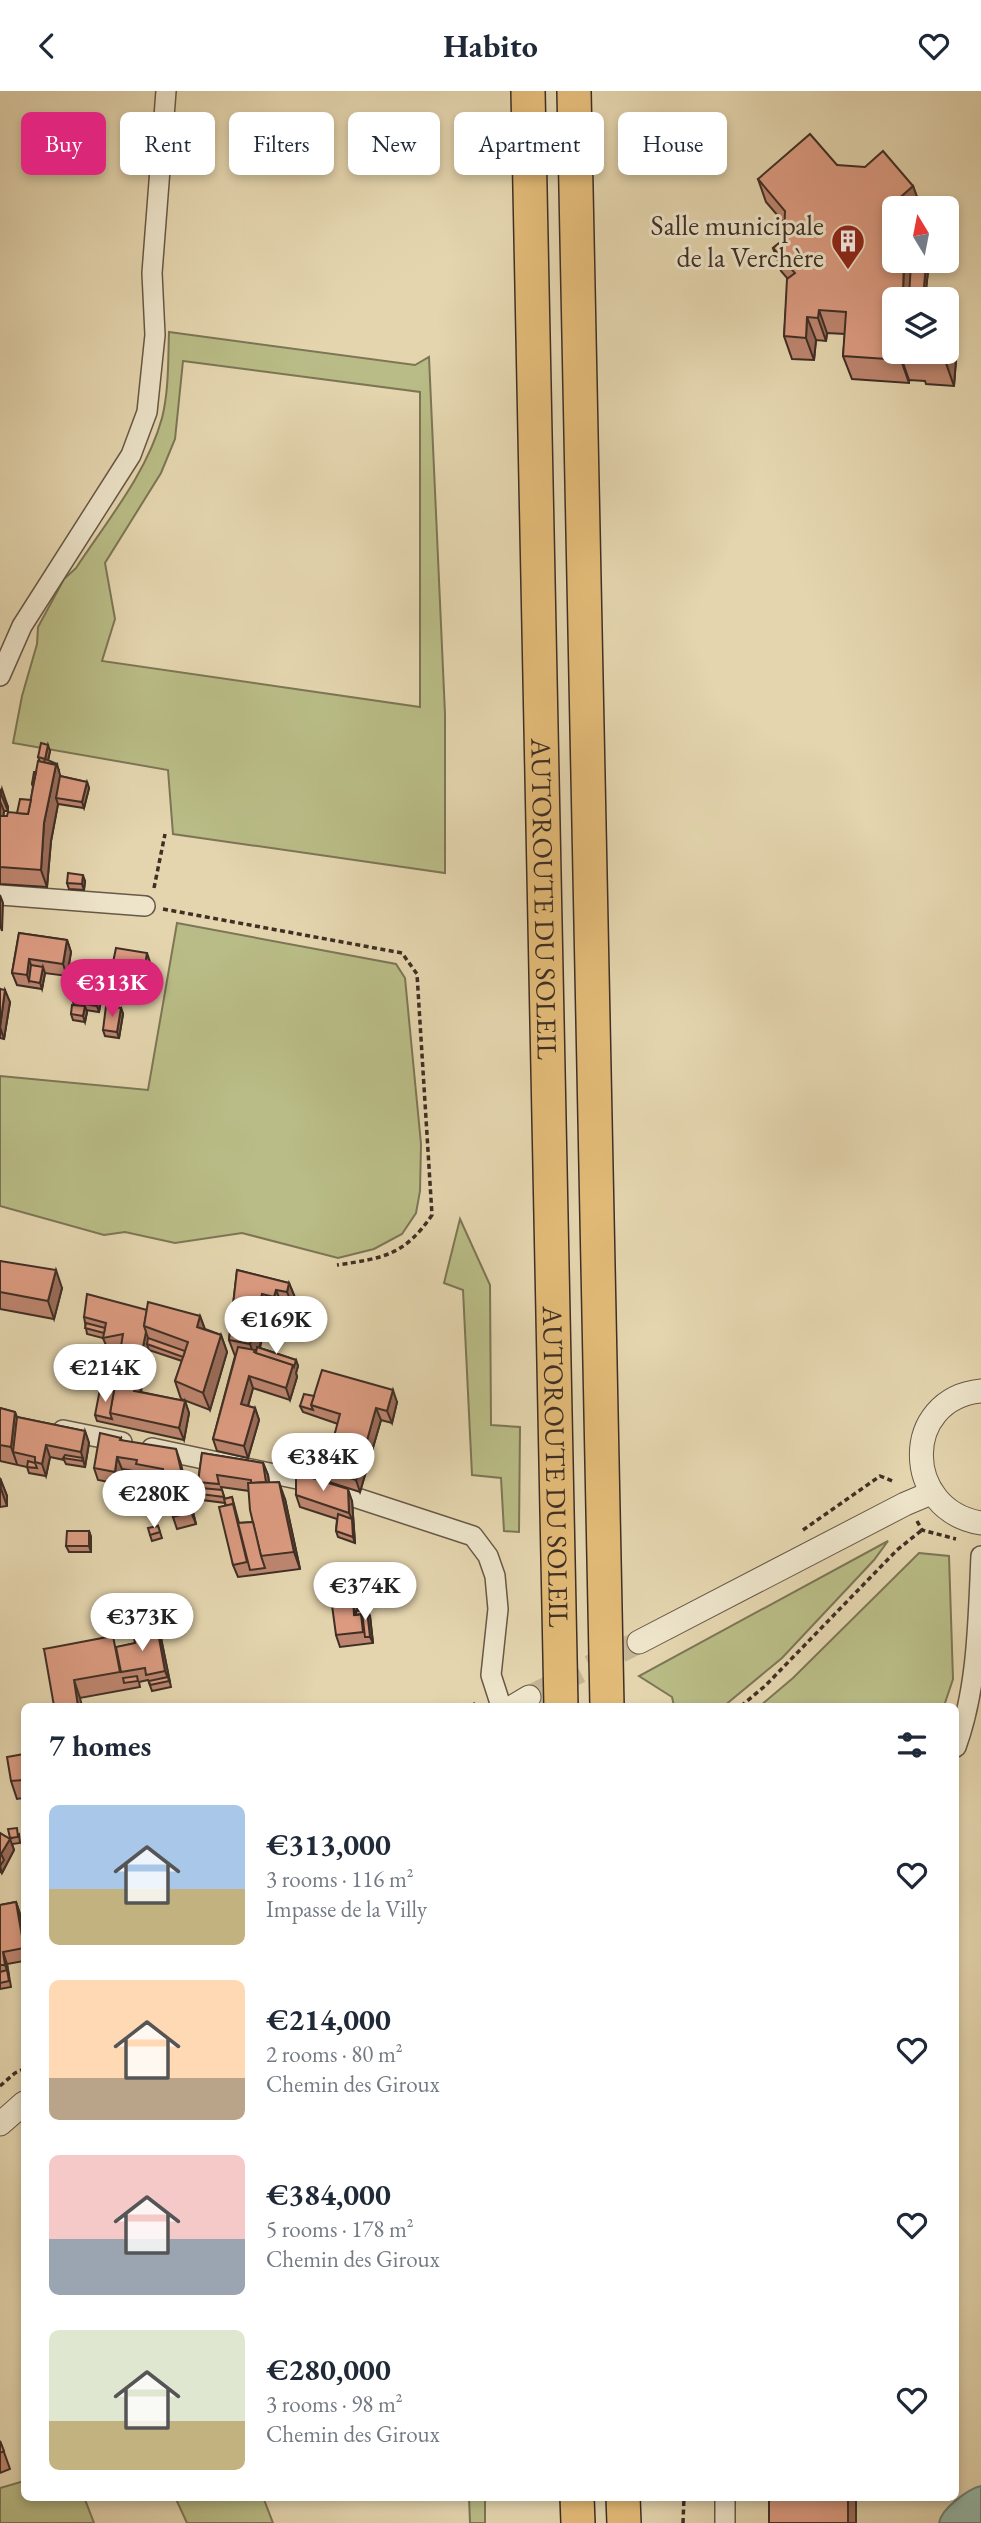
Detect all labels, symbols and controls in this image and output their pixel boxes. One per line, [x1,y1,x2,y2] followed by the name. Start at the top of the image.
[443,25,538,67] text: Habito
[28,27,66,65] icon: back
[915,27,953,65] icon: heart
[21,112,106,175] chip: Buy
[120,112,215,175] chip: Rent
[229,112,334,175] chip: Filters
[348,112,440,175] chip: New
[454,112,604,175] chip: Apartment
[618,112,727,175] chip: House
[882,196,959,273] north arrow
[882,196,959,364] map controls
[651,207,824,275] place label: Salle municipale de la Verchère
[829,222,867,271] building icon: Salle municipale de la Verchère
[882,287,959,364] button: layers
[523,737,566,1061] street label: AUTOROUTE DU SOLEIL
[63,960,161,1019] pin: €313K
[76,967,148,997] text: €313K
[227,1297,325,1356] pin: €169K
[240,1304,312,1334] text: €169K
[535,1305,577,1629] street label: AUTOROUTE DU SOLEIL
[56,1345,154,1404] pin: €214K
[69,1352,141,1382] text: €214K
[274,1433,372,1493] pin: €384K
[287,1441,359,1471] text: €384K
[105,1471,203,1530] pin: €280K
[118,1478,190,1508] text: €280K
[316,1563,414,1622] pin: €374K
[329,1570,401,1600] text: €374K
[93,1593,191,1653] pin: €373K
[106,1601,178,1631] text: €373K
[49,1726,151,1765] text: 7 homes
[893,1726,931,1764] icon: filters
[266,1825,391,1864] text: €313,000
[105,1833,189,1917] icon: home
[893,1856,931,1894] icon: heart
[266,1864,414,1894] text: 3 rooms · 116 m²
[266,1894,427,1924] text: Impasse de la Villy
[266,2000,391,2039] text: €214,000
[105,2008,189,2092] icon: home
[893,2031,931,2069] icon: heart
[266,2039,403,2069] text: 2 rooms · 80 m²
[266,2069,440,2099] text: Chemin des Giroux
[266,2175,391,2214] text: €384,000
[105,2183,189,2267] icon: home
[893,2206,931,2244] icon: heart
[266,2214,414,2244] text: 5 rooms · 178 m²
[266,2244,440,2274] text: Chemin des Giroux
[266,2350,391,2389] text: €280,000
[105,2358,189,2442] icon: home
[893,2381,931,2419] icon: heart
[266,2389,403,2419] text: 3 rooms · 98 m²
[266,2419,440,2449] text: Chemin des Giroux

